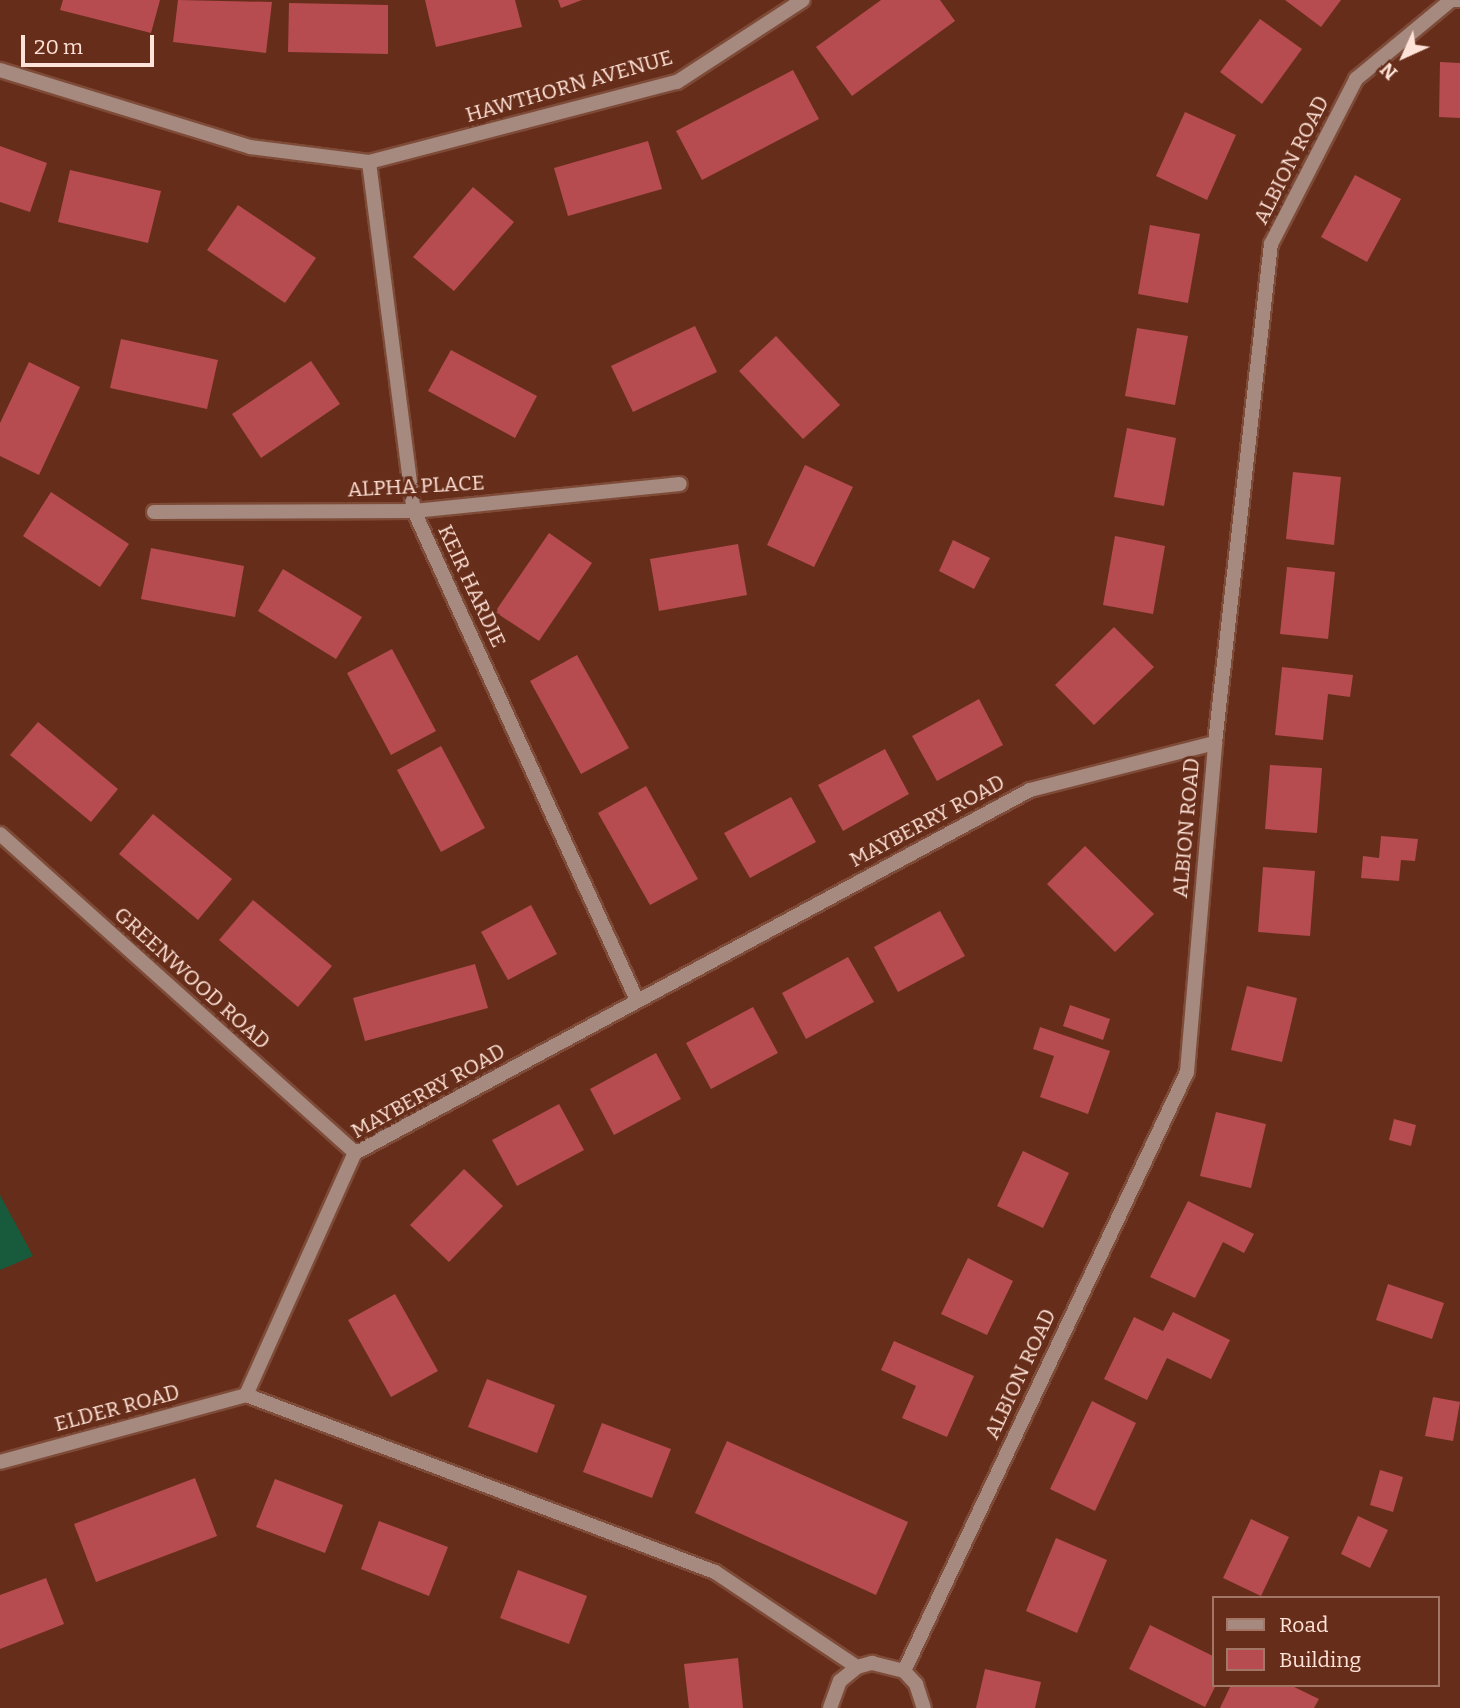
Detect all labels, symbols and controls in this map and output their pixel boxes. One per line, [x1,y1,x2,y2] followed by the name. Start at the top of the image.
[24,21,158,65] scale bar
[1369,21,1439,91] north arrow
[34,34,83,60] text: 20 m
[463,44,675,128] street label: HAWTHORN AVENUE
[1375,58,1402,85] text: N
[1248,92,1334,228] street label: ALBION ROAD
[347,470,485,502] street label: ALPHA PLACE
[433,521,511,651] street label: KEIR HARDIE
[1167,757,1205,899] street label: ALBION ROAD
[845,769,1009,873] street label: MAYBERRY ROAD
[109,902,275,1054] street label: GREENWOOD ROAD
[347,1038,509,1144] street label: MAYBERRY ROAD
[979,1305,1061,1443] street label: ALBION ROAD
[52,1379,182,1437] street label: ELDER ROAD
[1212,1596,1439,1687] legend
[1279,1612,1328,1638] text: Road
[1279,1647,1361,1673] text: Building

